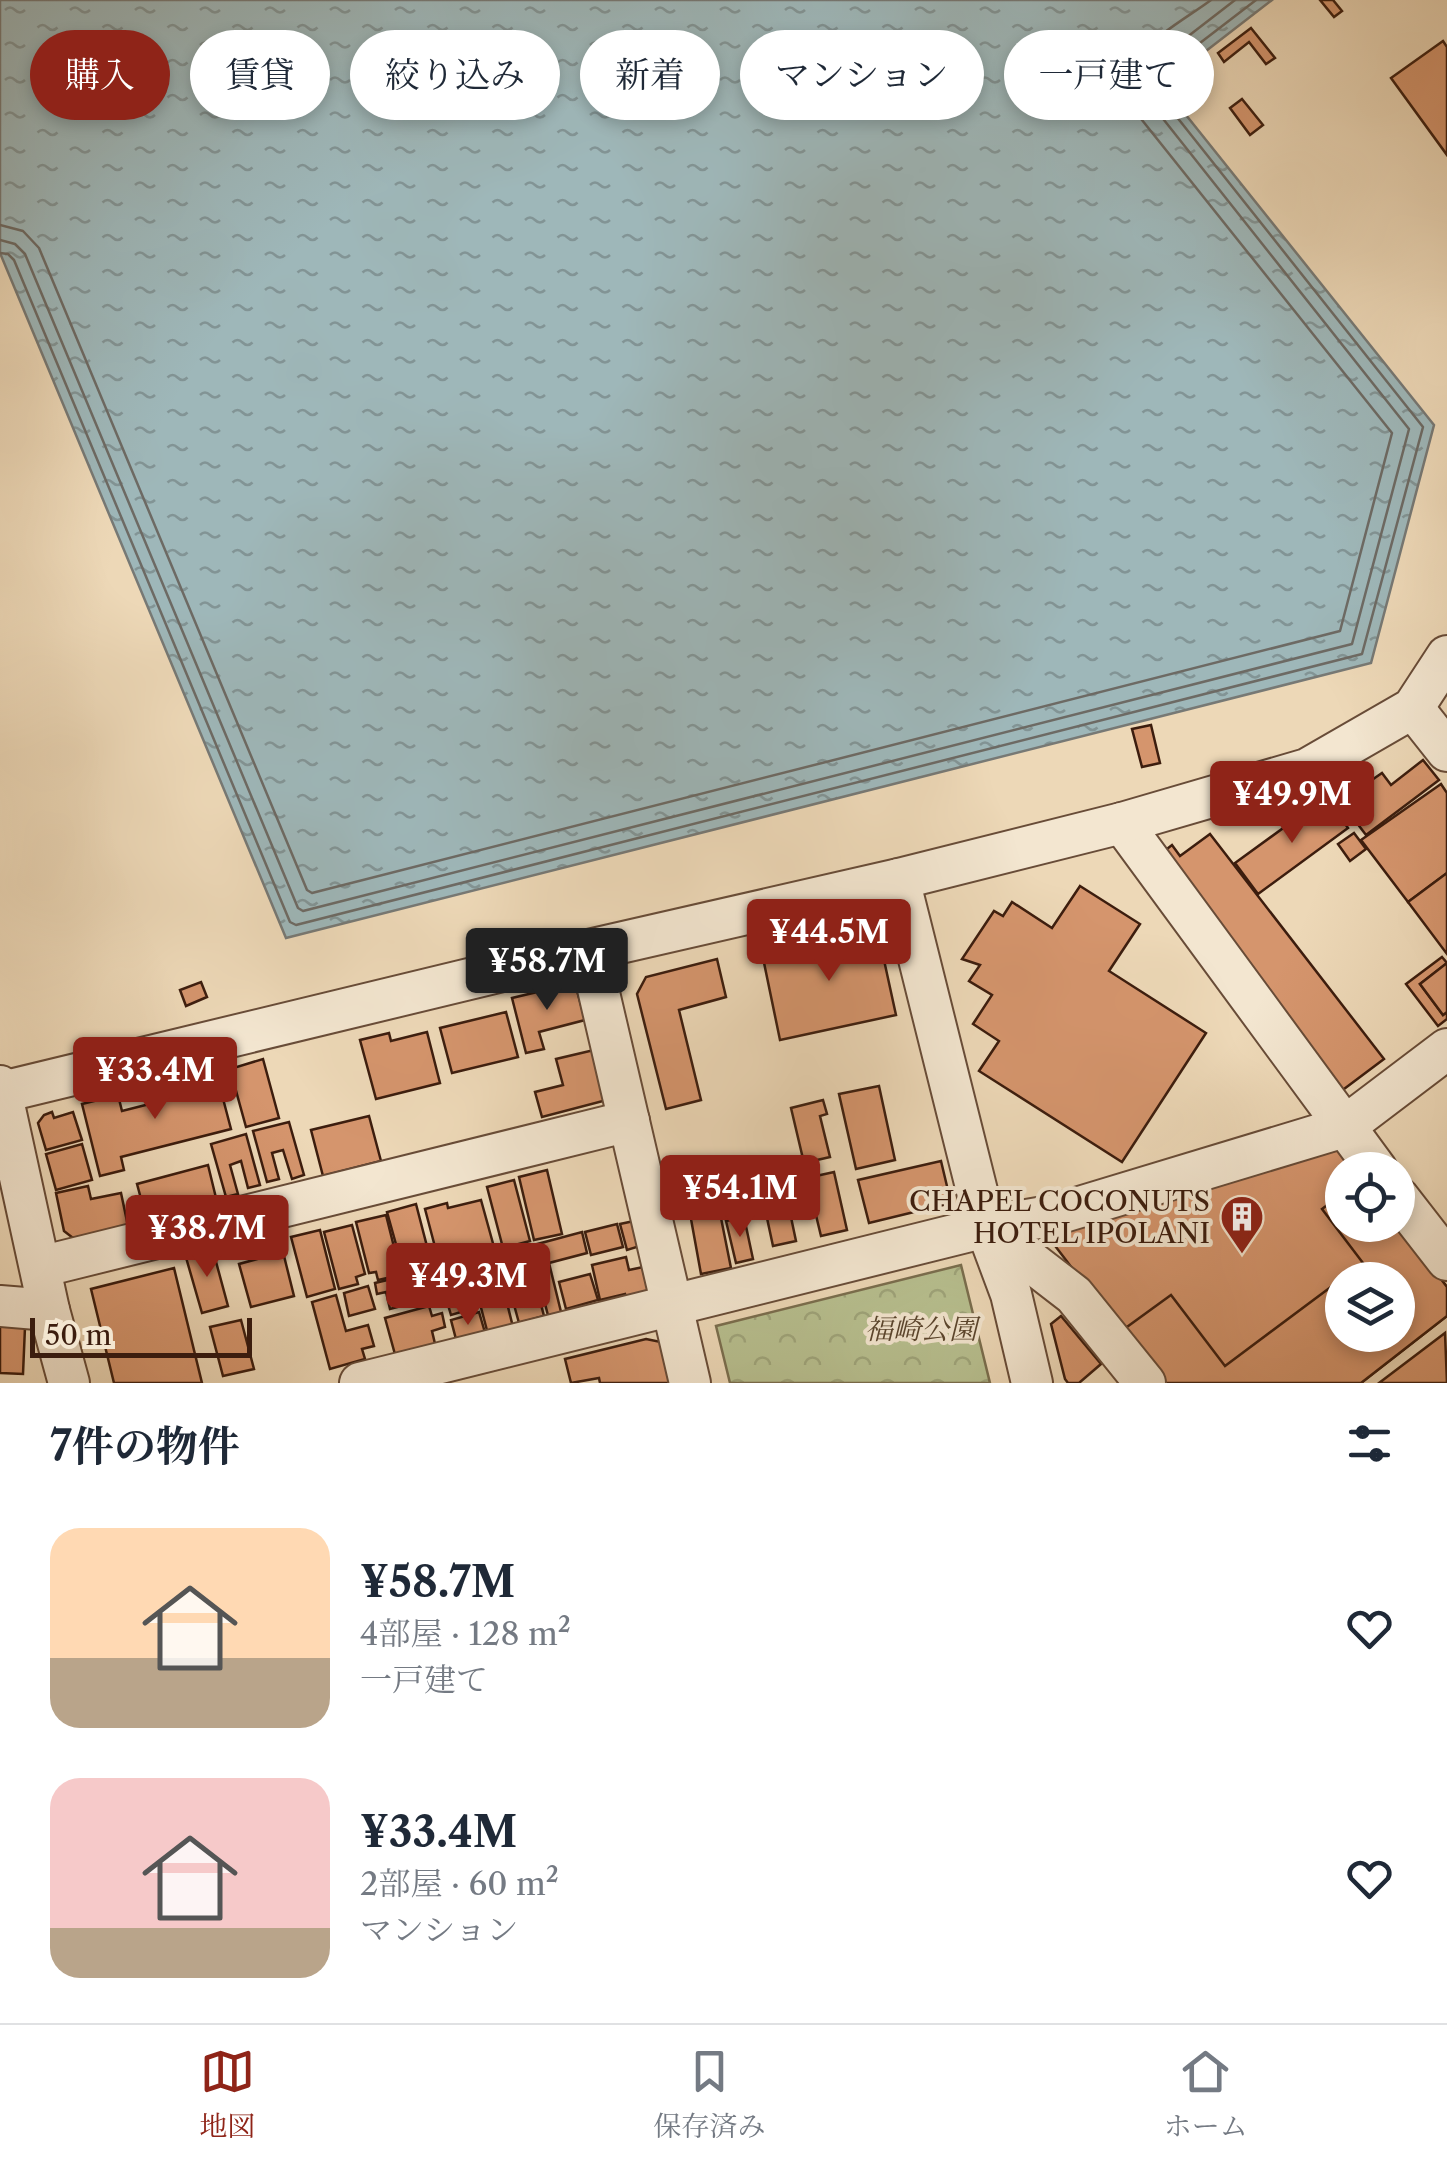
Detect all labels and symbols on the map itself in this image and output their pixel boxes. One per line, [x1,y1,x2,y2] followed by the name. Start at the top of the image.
[1211,761,1373,846] pin: ¥49.9M
[748,899,910,984] pin: ¥44.5M
[466,928,628,1013] pin: ¥58.7M
[74,1037,236,1122] pin: ¥33.4M
[659,1155,821,1240] pin: ¥54.1M
[909,1184,1210,1250] place label: CHAPEL COCONUTS HOTEL IPOLANI
[1219,1194,1265,1255] building icon: CHAPEL COCONUTS HOTEL IPOLANI
[126,1195,288,1280] pin: ¥38.7M
[387,1243,549,1328] pin: ¥49.3M
[865,1312,981,1346] park label: 福崎公園
[30,1313,252,1358] scale bar

